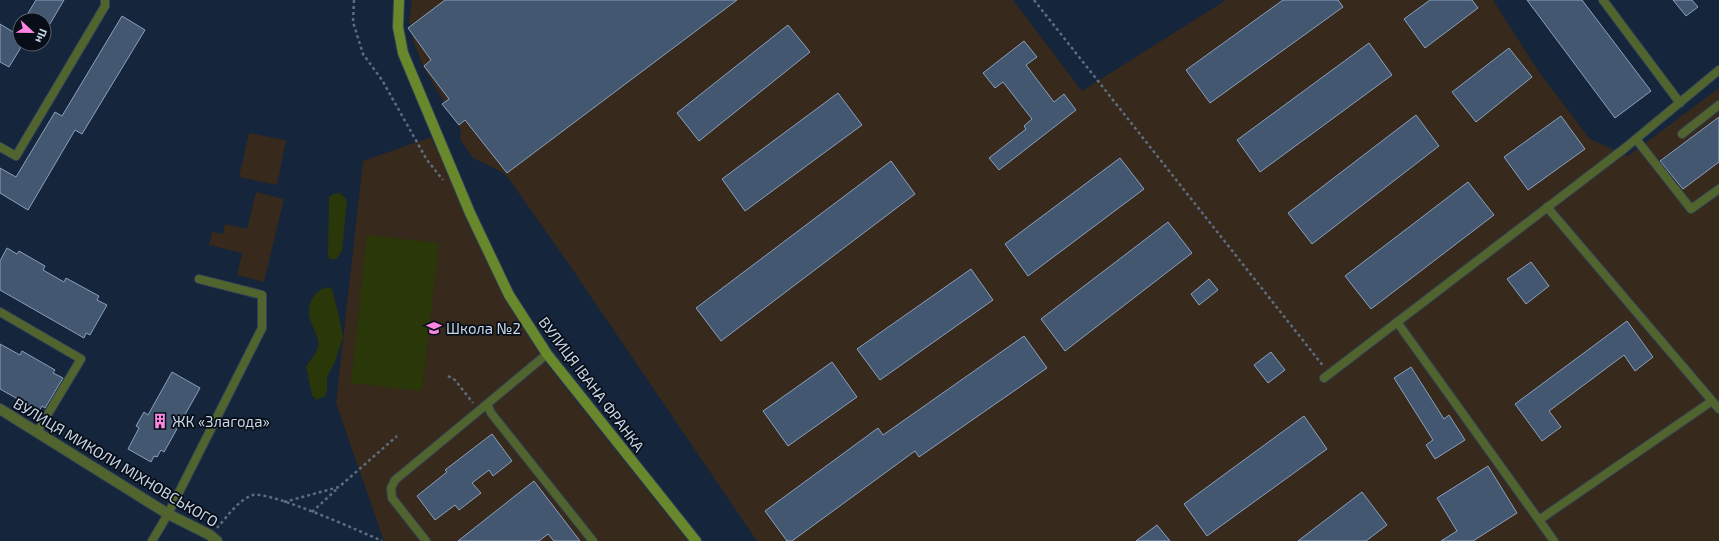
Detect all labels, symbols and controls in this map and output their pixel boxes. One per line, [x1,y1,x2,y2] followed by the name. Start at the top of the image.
[12,12,52,52] north arrow
[33,27,50,45] text: Пн
[535,313,649,456] street label: ВУЛИЦЯ ІВАНА ФРАНКА
[425,319,443,337] school or university icon: Школа №2
[446,319,521,337] place label: Школа №2
[10,394,222,530] street label: ВУЛИЦЯ МИКОЛИ МІХНОВСЬКОГО
[151,412,169,430] building icon: ЖК «Злагода»
[172,412,270,430] place label: ЖК «Злагода»

